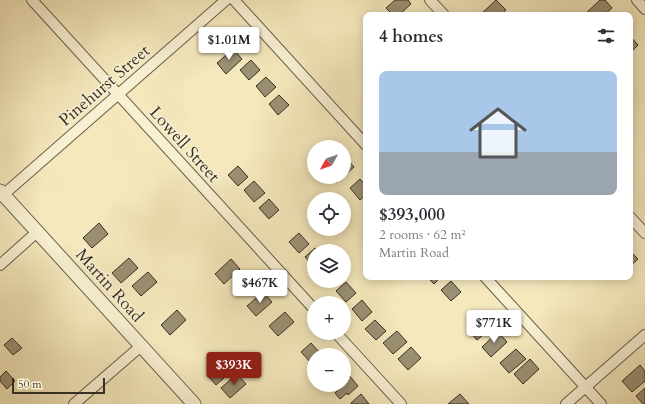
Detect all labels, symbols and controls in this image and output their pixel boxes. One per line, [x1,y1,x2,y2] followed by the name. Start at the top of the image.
[379,25,443,48] text: 4 homes
[595,25,617,47] icon: filters
[196,27,262,61] pin: $1.01M
[207,31,251,49] text: $1.01M
[54,39,155,131] street label: Pinehurst Street
[462,97,534,169] icon: home
[144,101,225,188] street label: Lowell Street
[307,140,351,184] north arrow
[307,140,351,392] map controls
[307,192,351,236] button: locate
[379,203,445,226] text: $393,000
[379,226,466,244] text: 2 rooms · 62 m²
[71,244,149,327] street label: Martin Road
[307,244,351,288] button: layers
[379,244,449,262] text: Martin Road
[232,270,288,304] pin: $467K
[241,274,279,292] text: $467K
[307,296,351,340] button: +
[466,310,522,344] pin: $771K
[475,314,513,332] text: $771K
[307,348,351,392] button: −
[206,352,262,386] pin: $393K
[215,356,253,374] text: $393K
[12,376,105,395] scale bar
[18,377,42,392] text: 50 m

